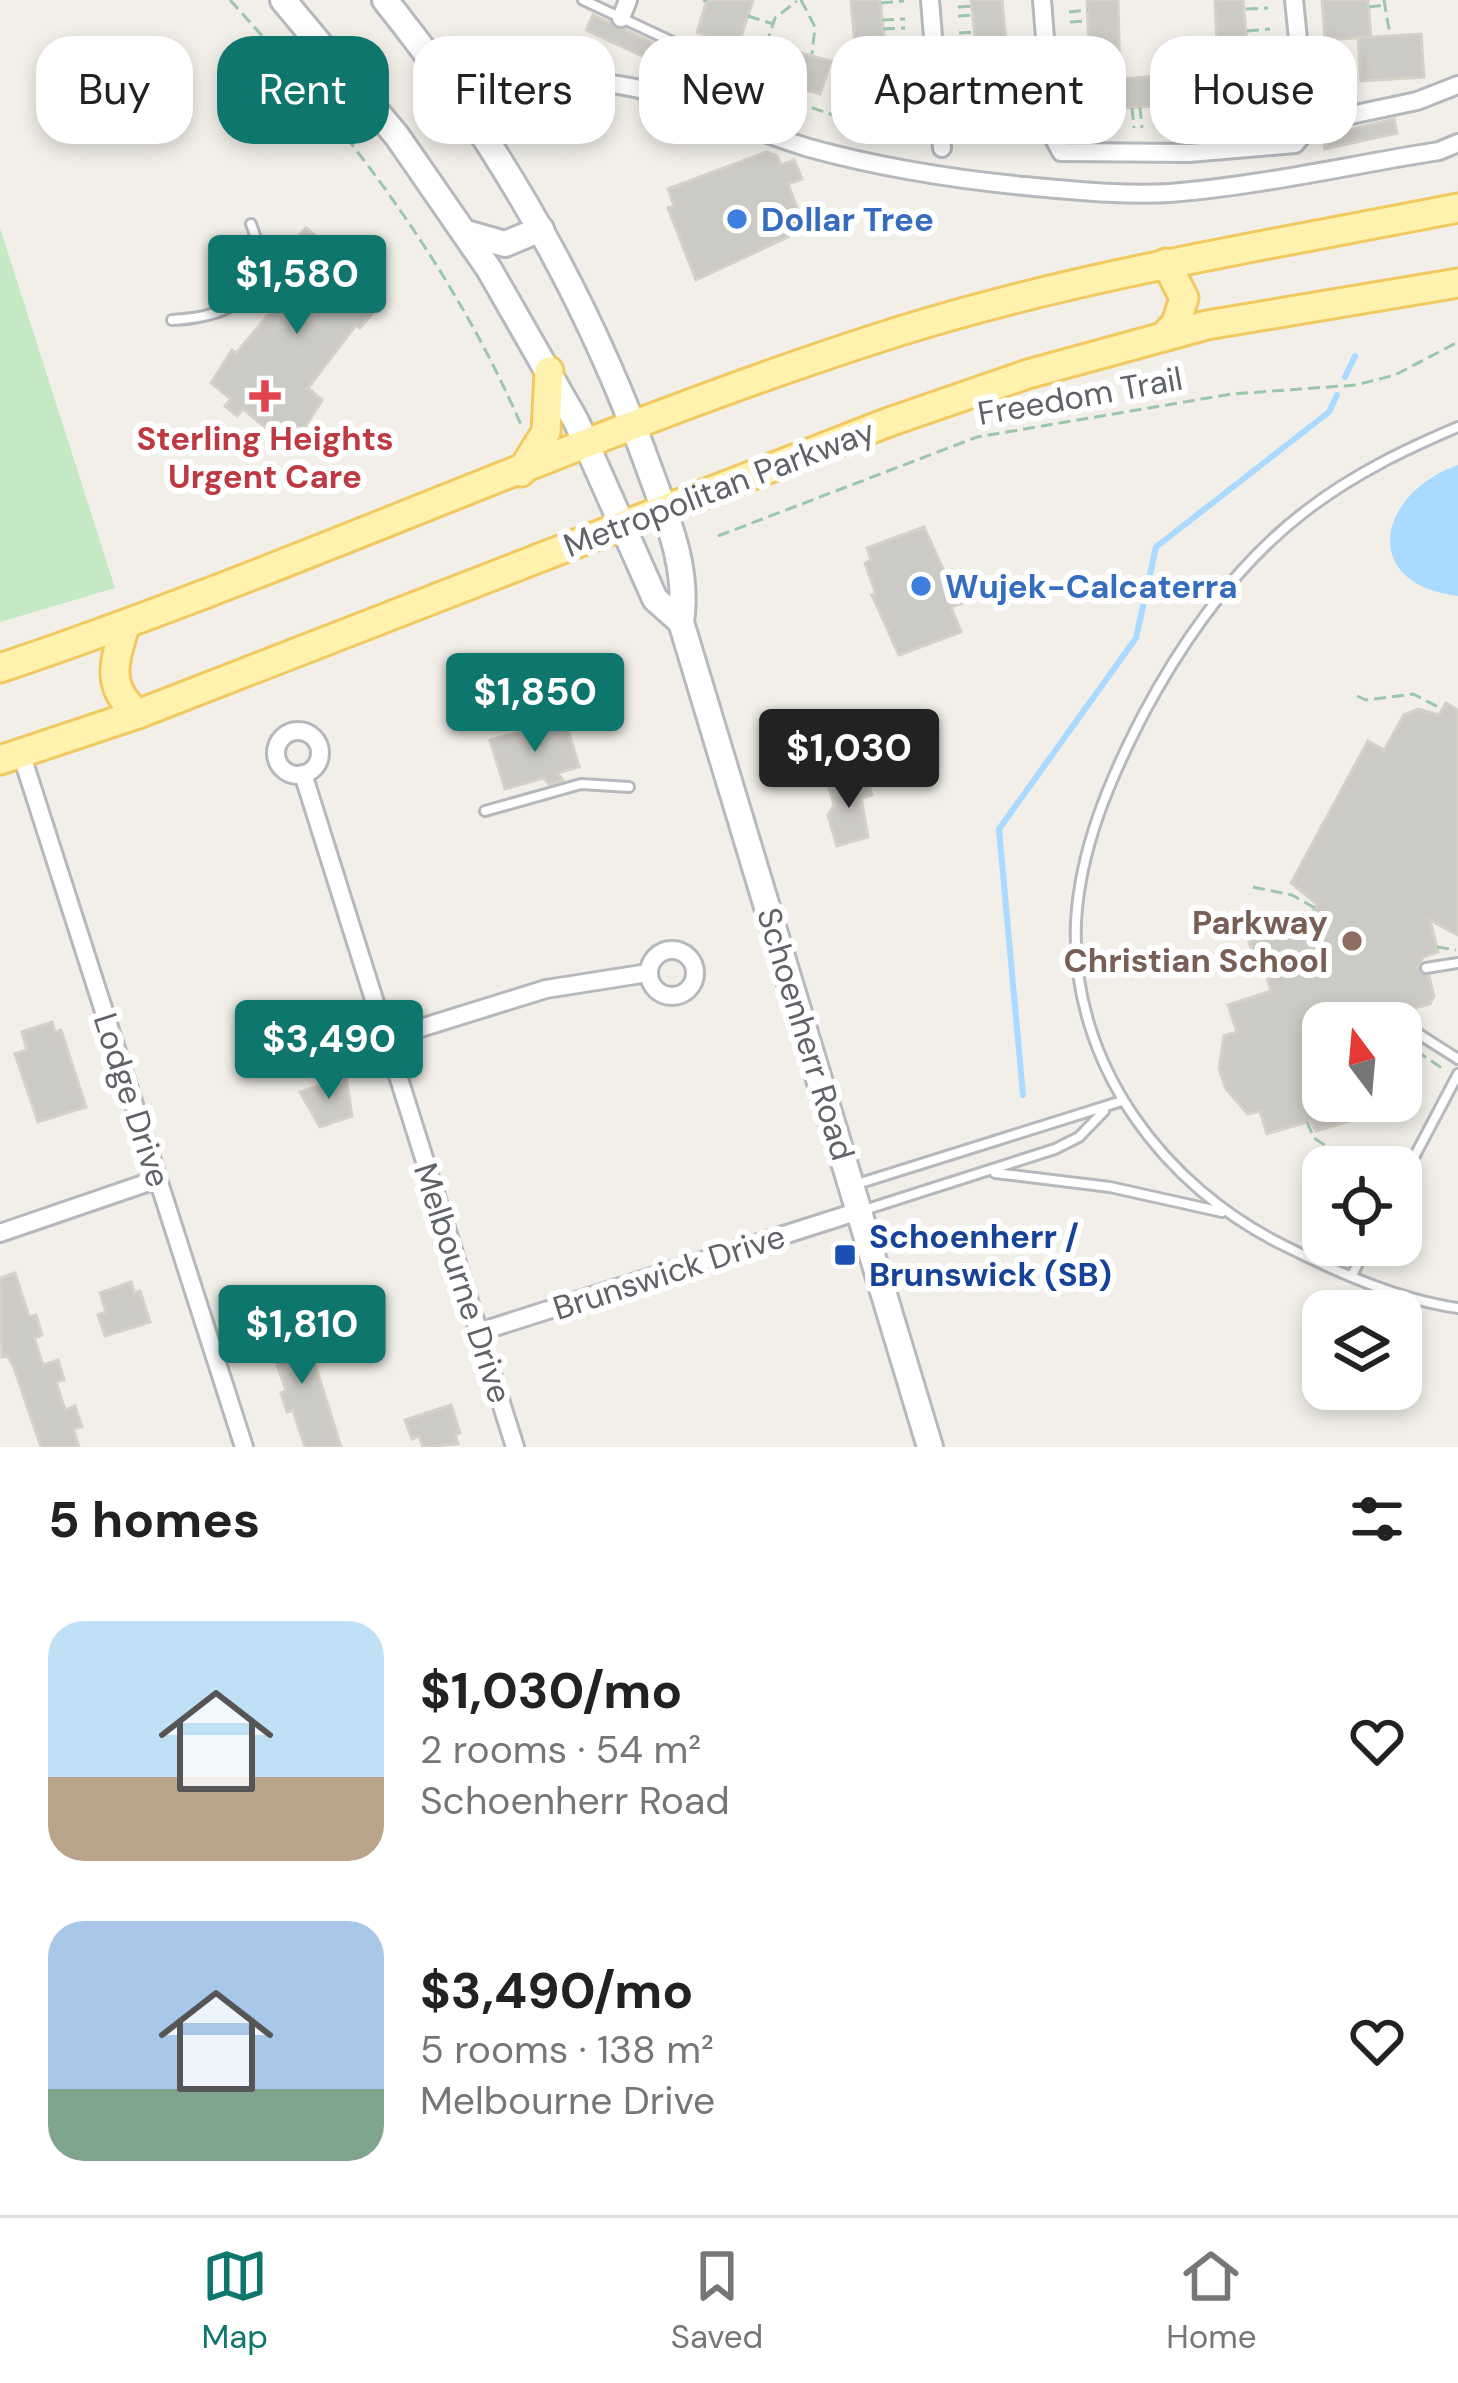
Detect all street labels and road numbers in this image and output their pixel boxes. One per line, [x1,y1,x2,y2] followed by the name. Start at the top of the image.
[974,357,1186,435] street label: Freedom Trail
[557,409,881,567] street label: Metropolitan Parkway
[747,902,865,1166] street label: Schoenherr Road
[84,1008,180,1192] street label: Lodge Drive
[404,1158,522,1408] street label: Melbourne Drive
[548,1214,790,1330] street label: Brunswick Drive

